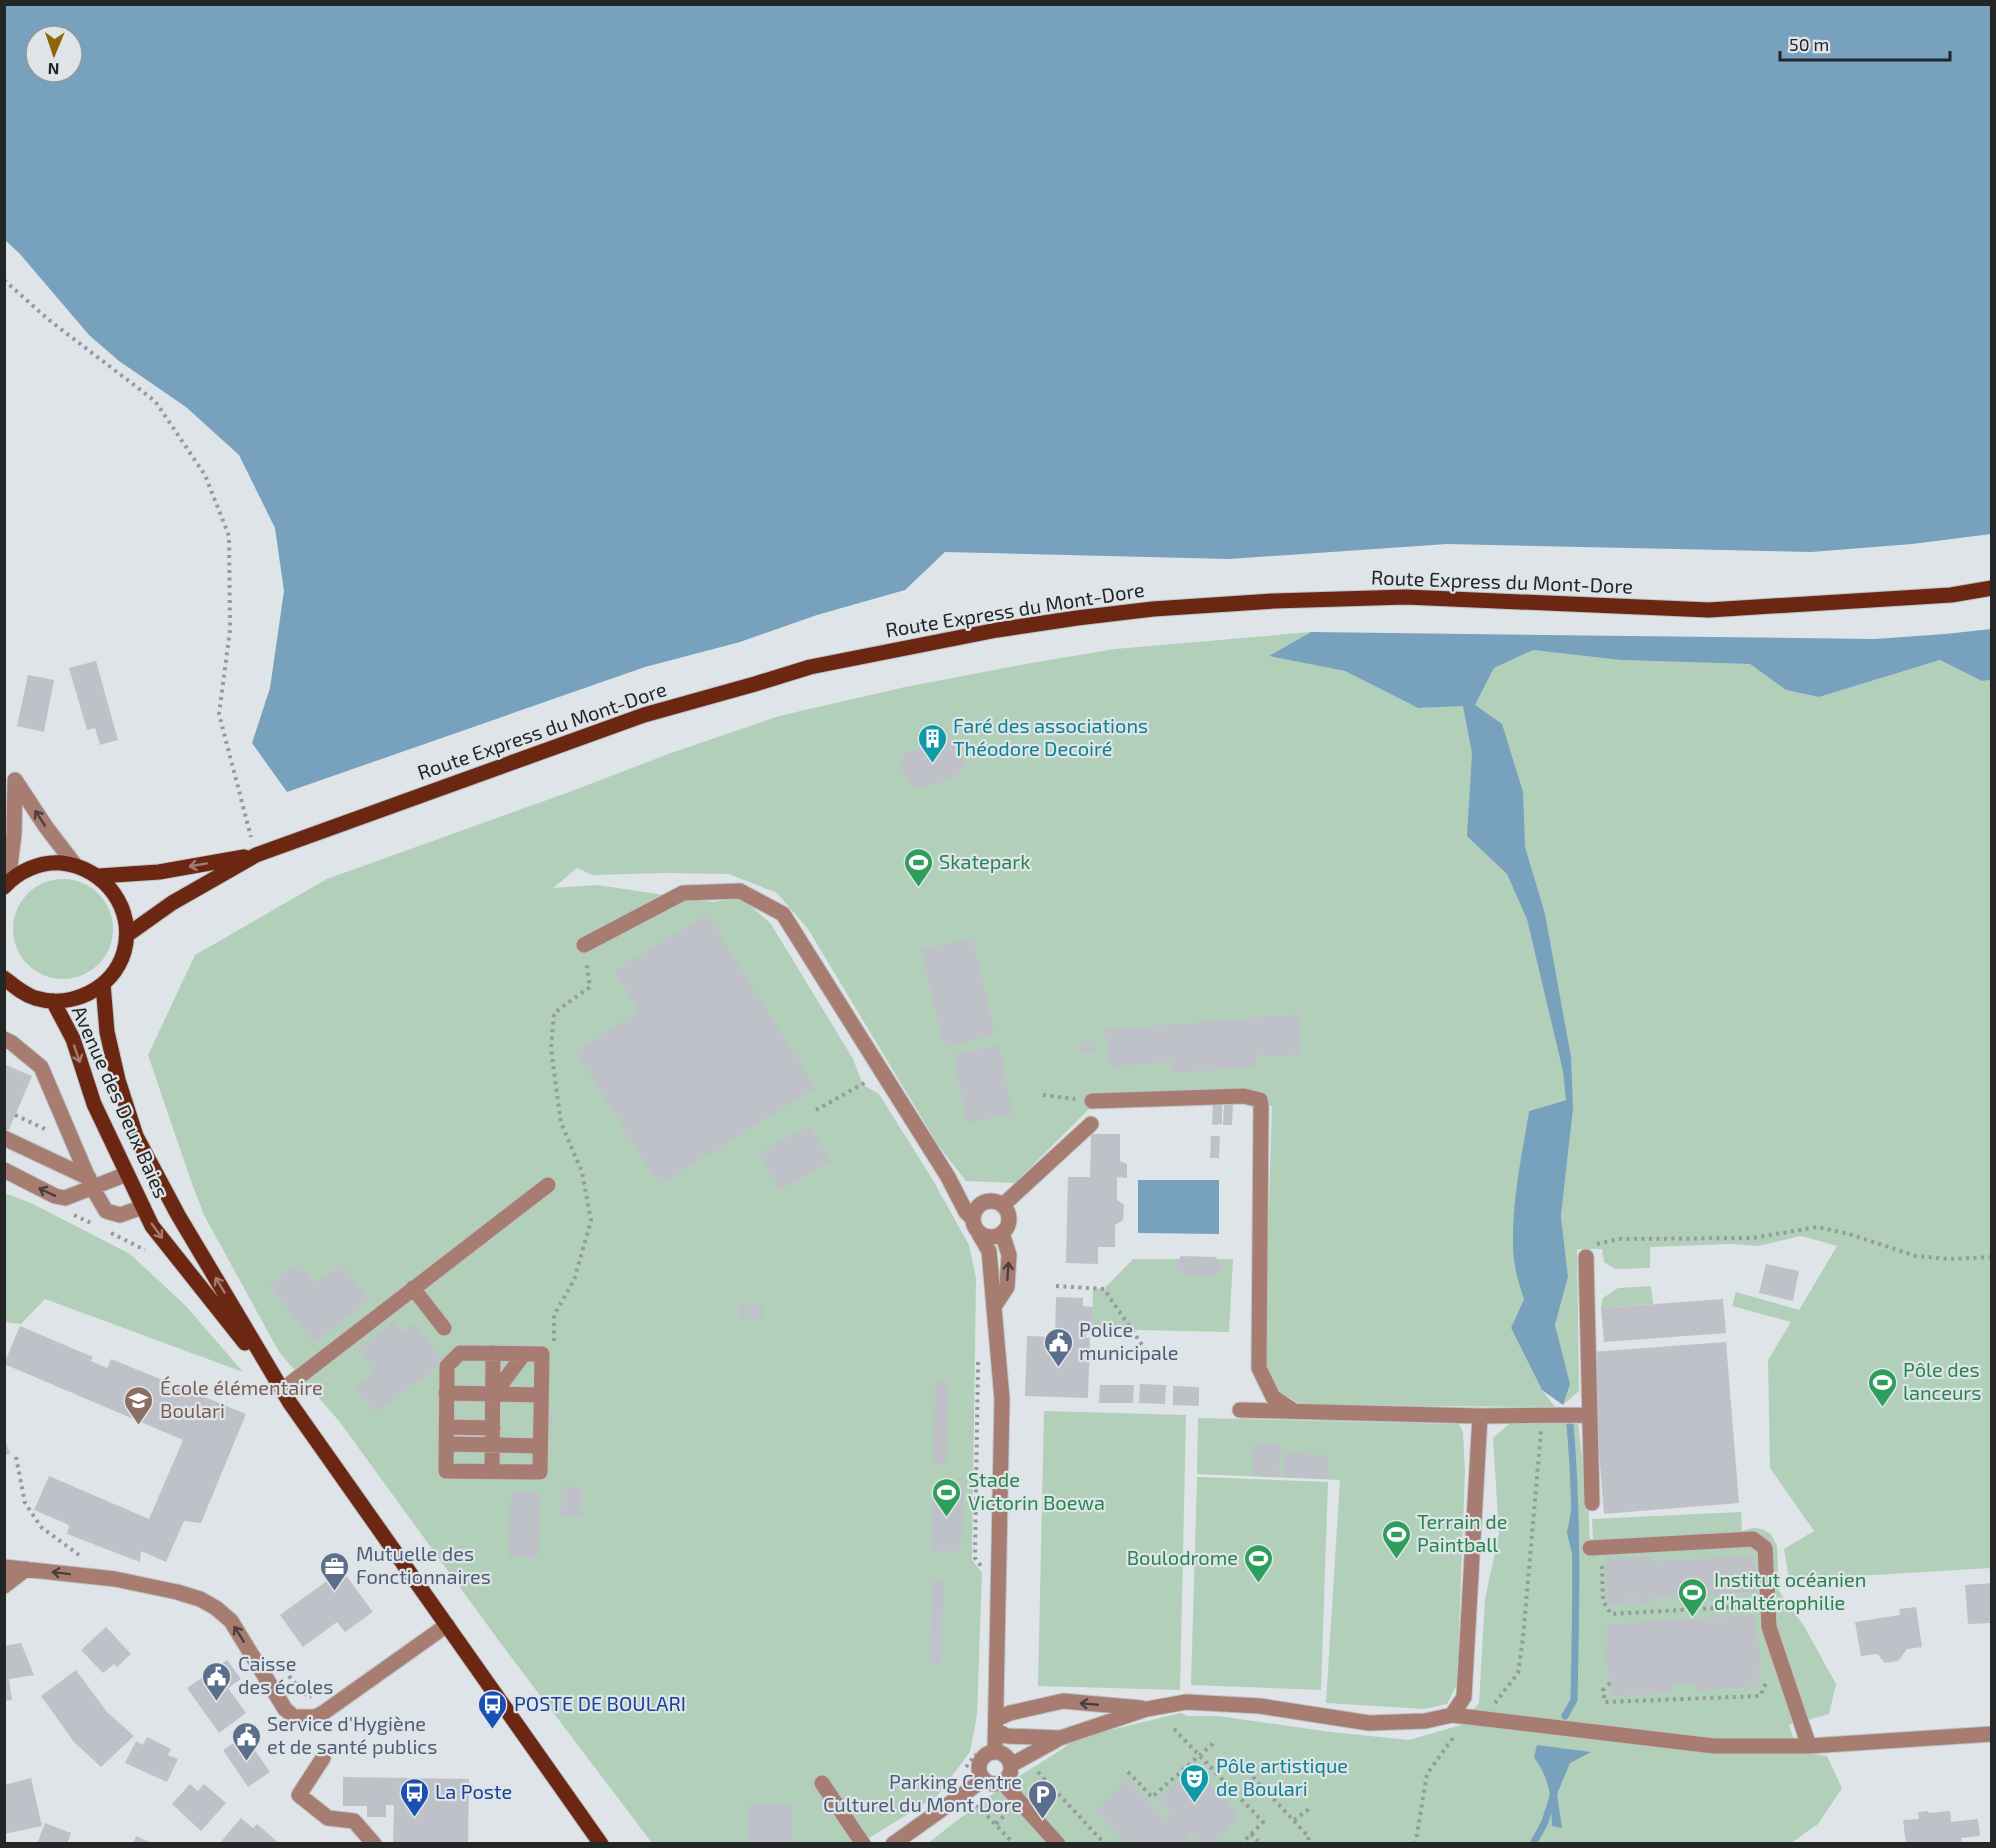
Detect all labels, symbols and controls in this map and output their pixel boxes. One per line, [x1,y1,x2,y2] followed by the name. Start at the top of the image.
[24,24,84,84] north arrow
[1780,24,1950,62] scale bar
[1789,33,1829,55] text: 50 m
[47,60,60,79] text: N
[1371,564,1633,598] street label: Route Express du Mont-Dore
[884,577,1146,641] street label: Route Express du Mont-Dore
[414,676,669,784] street label: Route Express du Mont-Dore
[953,713,1148,760] place label: Faré des associations Théodore Decoiré
[916,722,948,764] building icon: Faré des associations Théodore Decoiré
[33,809,46,826] one-way arrow
[902,846,934,888] sports icon: Skatepark
[939,849,1031,873] place label: Skatepark
[189,860,208,871] one-way arrow
[68,1002,174,1201] street label: Avenue des Deux Baies
[73,1044,84,1063] one-way arrow
[39,1186,56,1198] one-way arrow
[151,1223,163,1239] one-way arrow
[1003,1261,1014,1281] one-way arrow
[214,1277,225,1295] one-way arrow
[1079,1317,1179,1364] place label: Police municipale
[1042,1326,1074,1368] public building icon: Police municipale
[1903,1357,1981,1404] place label: Pôle des lanceurs
[1866,1366,1898,1408] sports icon: Pôle des lanceurs
[160,1375,323,1422] place label: École élémentaire Boulari
[123,1384,155,1426] school or university icon: École élémentaire Boulari
[968,1467,1105,1514] place label: Stade Victorin Boewa
[931,1476,963,1518] sports icon: Stade Victorin Boewa
[1417,1509,1507,1556] place label: Terrain de Paintball
[1380,1518,1412,1560] sports icon: Terrain de Paintball
[356,1541,491,1588] place label: Mutuelle des Fonctionnaires
[1243,1542,1275,1584] sports icon: Boulodrome
[1127,1545,1238,1569] place label: Boulodrome
[319,1550,351,1592] office icon: Mutuelle des Fonctionnaires
[52,1567,72,1578] one-way arrow
[1714,1567,1866,1614] place label: Institut océanien d'haltérophilie
[1677,1576,1709,1618] sports icon: Institut océanien d'haltérophilie
[233,1626,245,1643] one-way arrow
[238,1651,333,1698] place label: Caisse des écoles
[201,1660,233,1702] public building icon: Caisse des écoles
[477,1688,509,1730] bus stop icon: POSTE DE BOULARI
[514,1691,686,1715] place label: POSTE DE BOULARI
[1080,1698,1100,1709] one-way arrow
[267,1711,437,1758] place label: Service d'Hygiène et de santé publics
[230,1720,262,1762] public building icon: Service d'Hygiène et de santé publics
[1216,1753,1348,1800] place label: Pôle artistique de Boulari
[1179,1762,1211,1804] theatre icon: Pôle artistique de Boulari
[823,1769,1022,1816] place label: Parking Centre Culturel du Mont Dore
[398,1776,430,1818] bus stop icon: La Poste
[1027,1778,1059,1820] parking icon: Parking Centre Culturel du Mont Dore
[435,1779,512,1803] place label: La Poste

